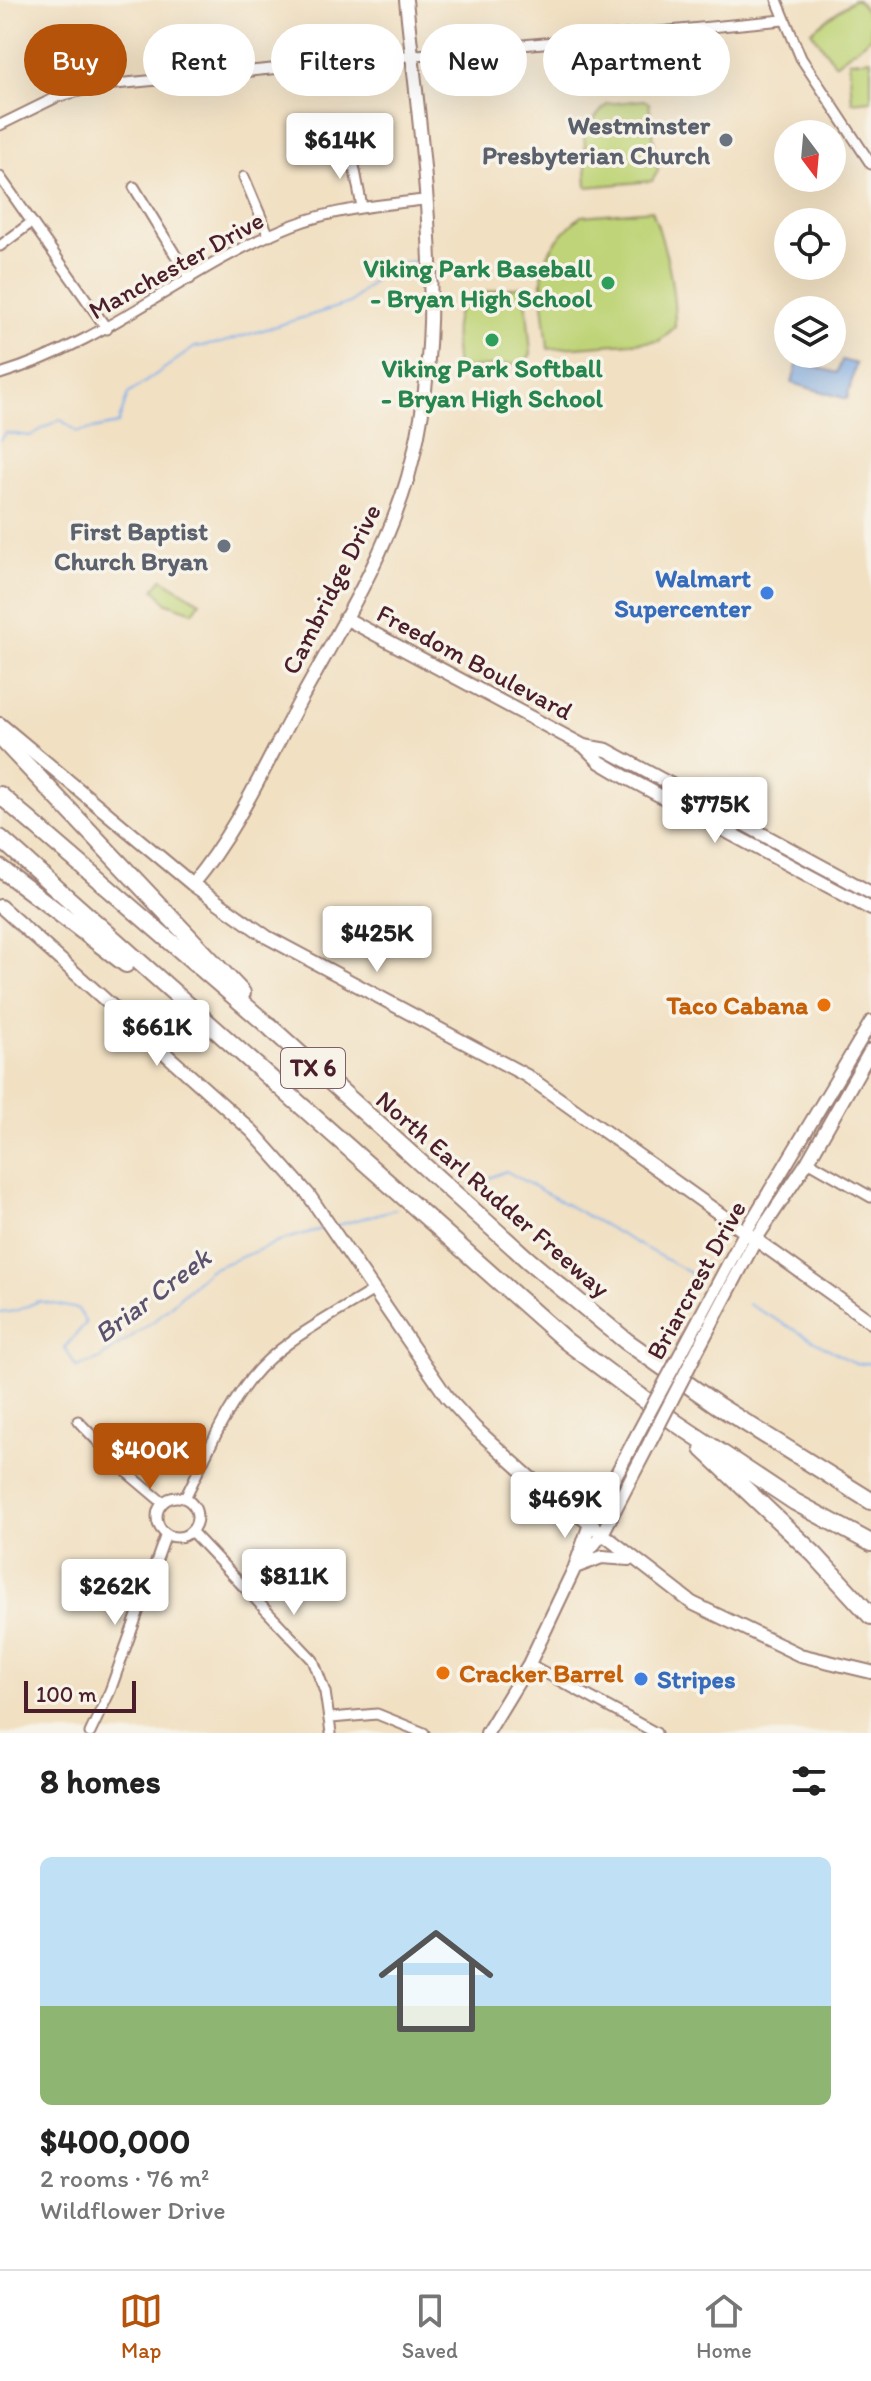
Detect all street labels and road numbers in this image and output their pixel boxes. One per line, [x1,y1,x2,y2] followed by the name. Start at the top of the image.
[83,204,269,326] street label: Manchester Drive
[274,498,388,680] street label: Cambridge Drive
[371,597,579,727] street label: Freedom Boulevard
[281,1048,345,1088] road number: TX 6
[369,1084,617,1304] street label: North Earl Rudder Freeway
[639,1195,753,1365] street label: Briarcrest Drive

